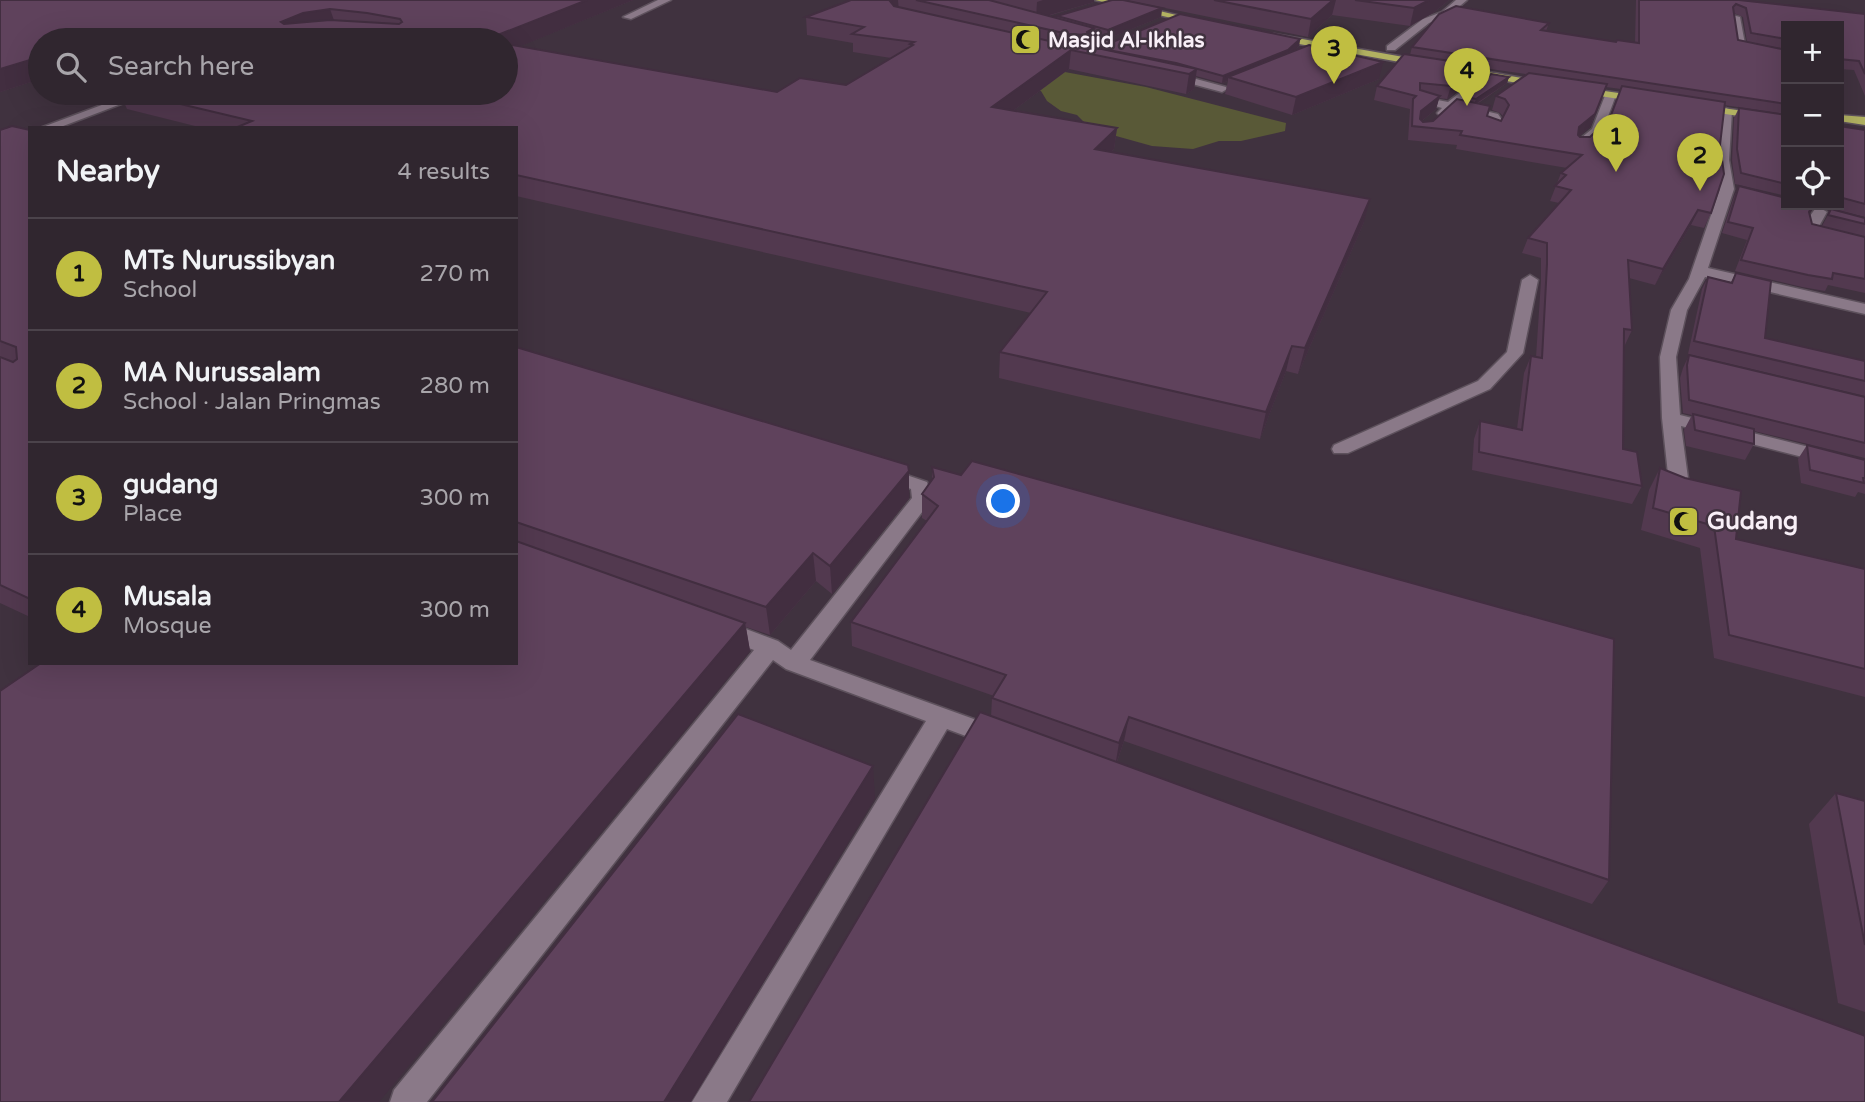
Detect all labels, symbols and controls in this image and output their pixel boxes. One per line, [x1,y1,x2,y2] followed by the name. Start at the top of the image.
[1781,21,1844,210] map controls
[1781,21,1844,84] button: +
[1008,23,1042,57] mosque icon: Masjid Al-Ikhlas
[1311,26,1357,84] pin: 3
[28,28,518,105] search box
[1048,28,1205,53] place label: Masjid Al-Ikhlas
[52,48,90,86] icon: search
[1444,48,1490,106] pin: 4
[108,51,254,82] text: Search here
[1781,84,1844,147] button: −
[1593,114,1639,172] pin: 1
[1677,133,1723,191] pin: 2
[1781,147,1844,210] button: locate
[56,153,160,190] text: Nearby
[397,158,490,186] text: 4 results
[123,245,335,276] text: MTs Nurussibyan
[72,260,86,288] text: 1
[420,260,490,288] text: 270 m
[123,276,197,304] text: School
[123,357,321,388] text: MA Nurussalam
[72,372,86,400] text: 2
[420,372,490,400] text: 280 m
[123,388,381,416] text: School · Jalan Pringmas
[123,469,219,500] text: gudang
[72,484,86,512] text: 3
[420,484,490,512] text: 300 m
[986,484,1020,518] your location
[123,500,182,528] text: Place
[1667,504,1701,538] mosque icon: Gudang
[1707,507,1798,536] place label: Gudang
[123,581,212,612] text: Musala
[72,596,86,624] text: 4
[420,596,490,624] text: 300 m
[123,612,211,640] text: Mosque

